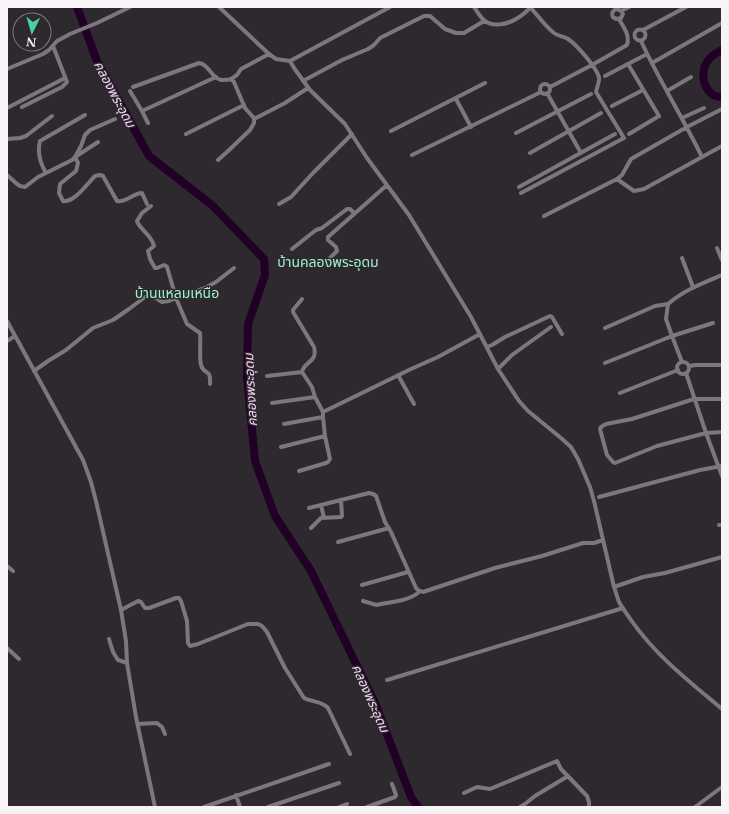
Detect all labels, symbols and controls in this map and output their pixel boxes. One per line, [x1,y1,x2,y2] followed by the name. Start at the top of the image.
[12,12,52,52] north arrow
[25,34,37,49] text: N
[90,58,140,131] water label: คลองพระอุดม
[277,253,379,271] district label: บ้านคลองพระอุดม
[135,284,219,302] district label: บ้านแหลมเหนือ
[240,352,261,427] water label: คลองพระอุดม
[348,661,394,736] water label: คลองพระอุดม

